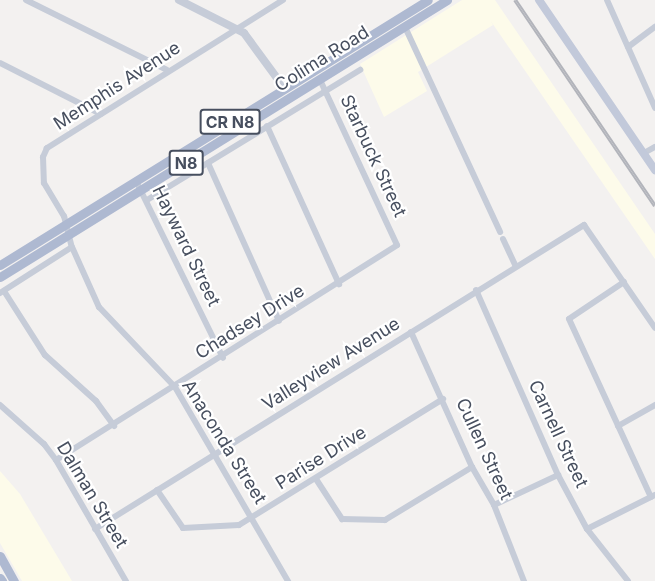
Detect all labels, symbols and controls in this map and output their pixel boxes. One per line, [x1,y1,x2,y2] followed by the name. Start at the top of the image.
[271,21,373,97] street label: Colima Road
[50,37,184,135] street label: Memphis Avenue
[335,91,411,221] street label: Starbuck Street
[198,109,262,135] road number: CR N8
[168,150,204,176] road number: N8
[147,182,225,310] street label: Hayward Street
[192,280,308,364] street label: Chadsey Drive
[258,313,404,415] street label: Valleyview Avenue
[177,376,271,508] street label: Anaconda Street
[524,377,592,491] street label: Carnell Street
[451,395,517,503] street label: Cullen Street
[272,422,370,494] street label: Parise Drive
[52,438,132,552] street label: Dalman Street

